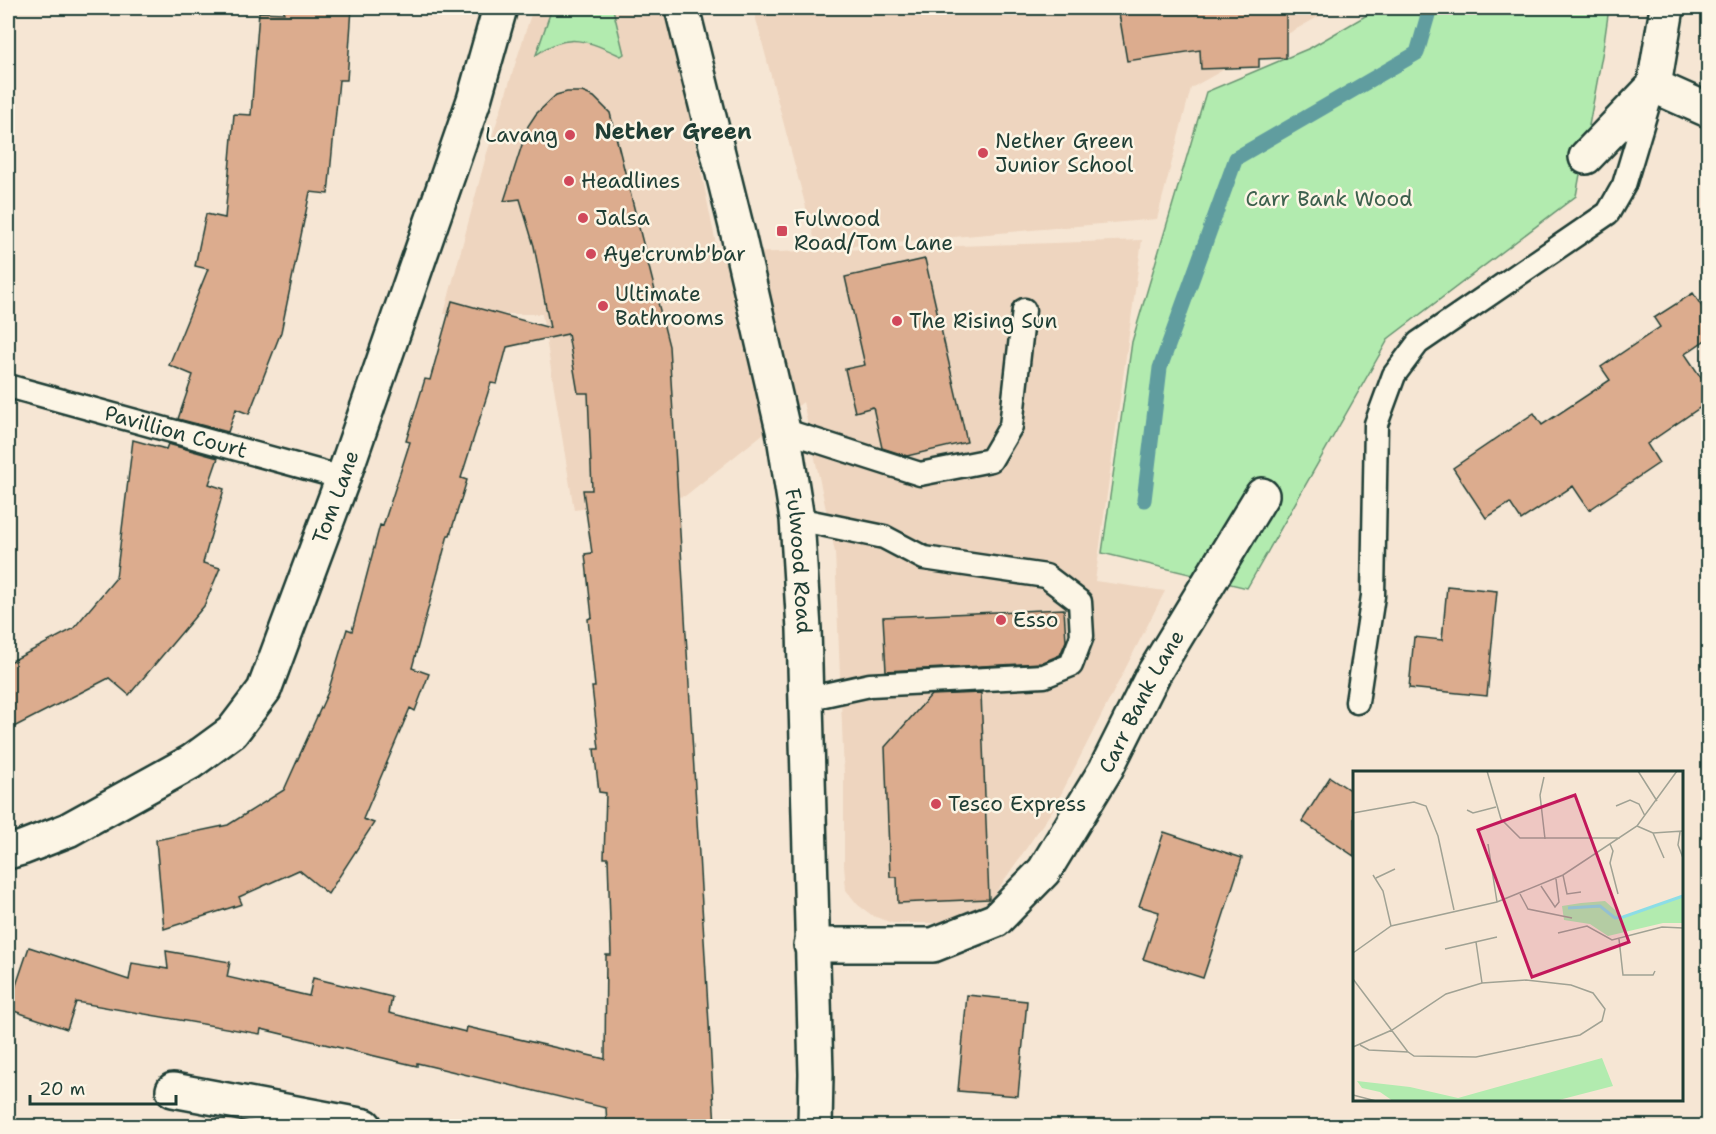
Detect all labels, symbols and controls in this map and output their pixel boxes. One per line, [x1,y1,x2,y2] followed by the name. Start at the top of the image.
[594,117,752,146] district label: Nether Green
[485,121,558,149] place label: Lavang
[995,127,1134,179] place label: Nether Green Junior School
[563,128,577,142] marker: Lavang
[976,146,990,160] marker: Nether Green Junior School
[581,167,680,195] place label: Headlines
[562,174,576,188] marker: Headlines
[1245,185,1413,213] park label: Carr Bank Wood
[595,204,650,232] place label: Jalsa
[794,205,953,257] place label: Fulwood Road/Tom Lane
[576,211,590,225] marker: Jalsa
[775,224,789,238] marker: Fulwood Road/Tom Lane
[603,240,746,268] place label: Aye'crumb'bar
[584,247,598,261] marker: Aye'crumb'bar
[615,280,724,332] place label: Ultimate Bathrooms
[596,299,610,313] marker: Ultimate Bathrooms
[909,307,1057,335] place label: The Rising Sun
[890,314,904,328] marker: The Rising Sun
[101,399,250,465] street label: Pavillion Court
[306,447,366,548] street label: Tom Lane
[778,486,818,635] street label: Fulwood Road
[1013,606,1058,634] place label: Esso
[994,613,1008,627] marker: Esso
[1092,625,1191,778] street label: Carr Bank Lane
[1353,771,1683,1101] inset map
[948,790,1086,818] place label: Tesco Express
[929,797,943,811] marker: Tesco Express
[30,1068,176,1106] scale bar
[39,1077,85,1101] text: 20 m

